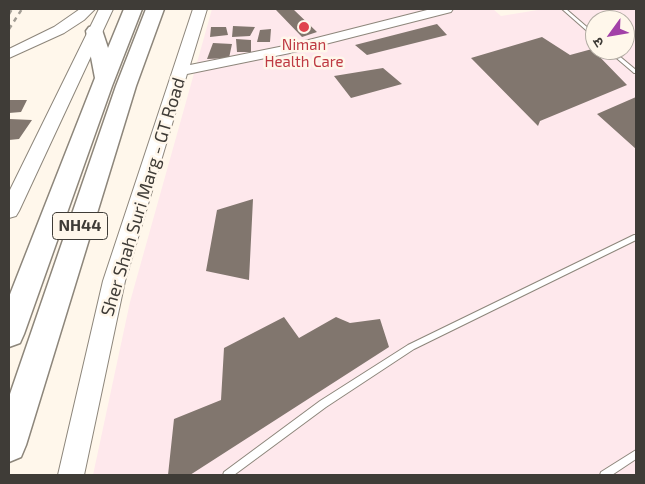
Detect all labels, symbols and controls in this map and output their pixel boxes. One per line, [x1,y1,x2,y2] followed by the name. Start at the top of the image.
[585,10,635,60] north arrow
[297,20,311,34] marker: Niman Health Care
[588,35,607,51] text: उ
[264,36,344,71] place label: Niman Health Care
[96,75,190,319] street label: Sher Shah Suri Marg - GT Road
[52,212,108,240] road number: NH44

